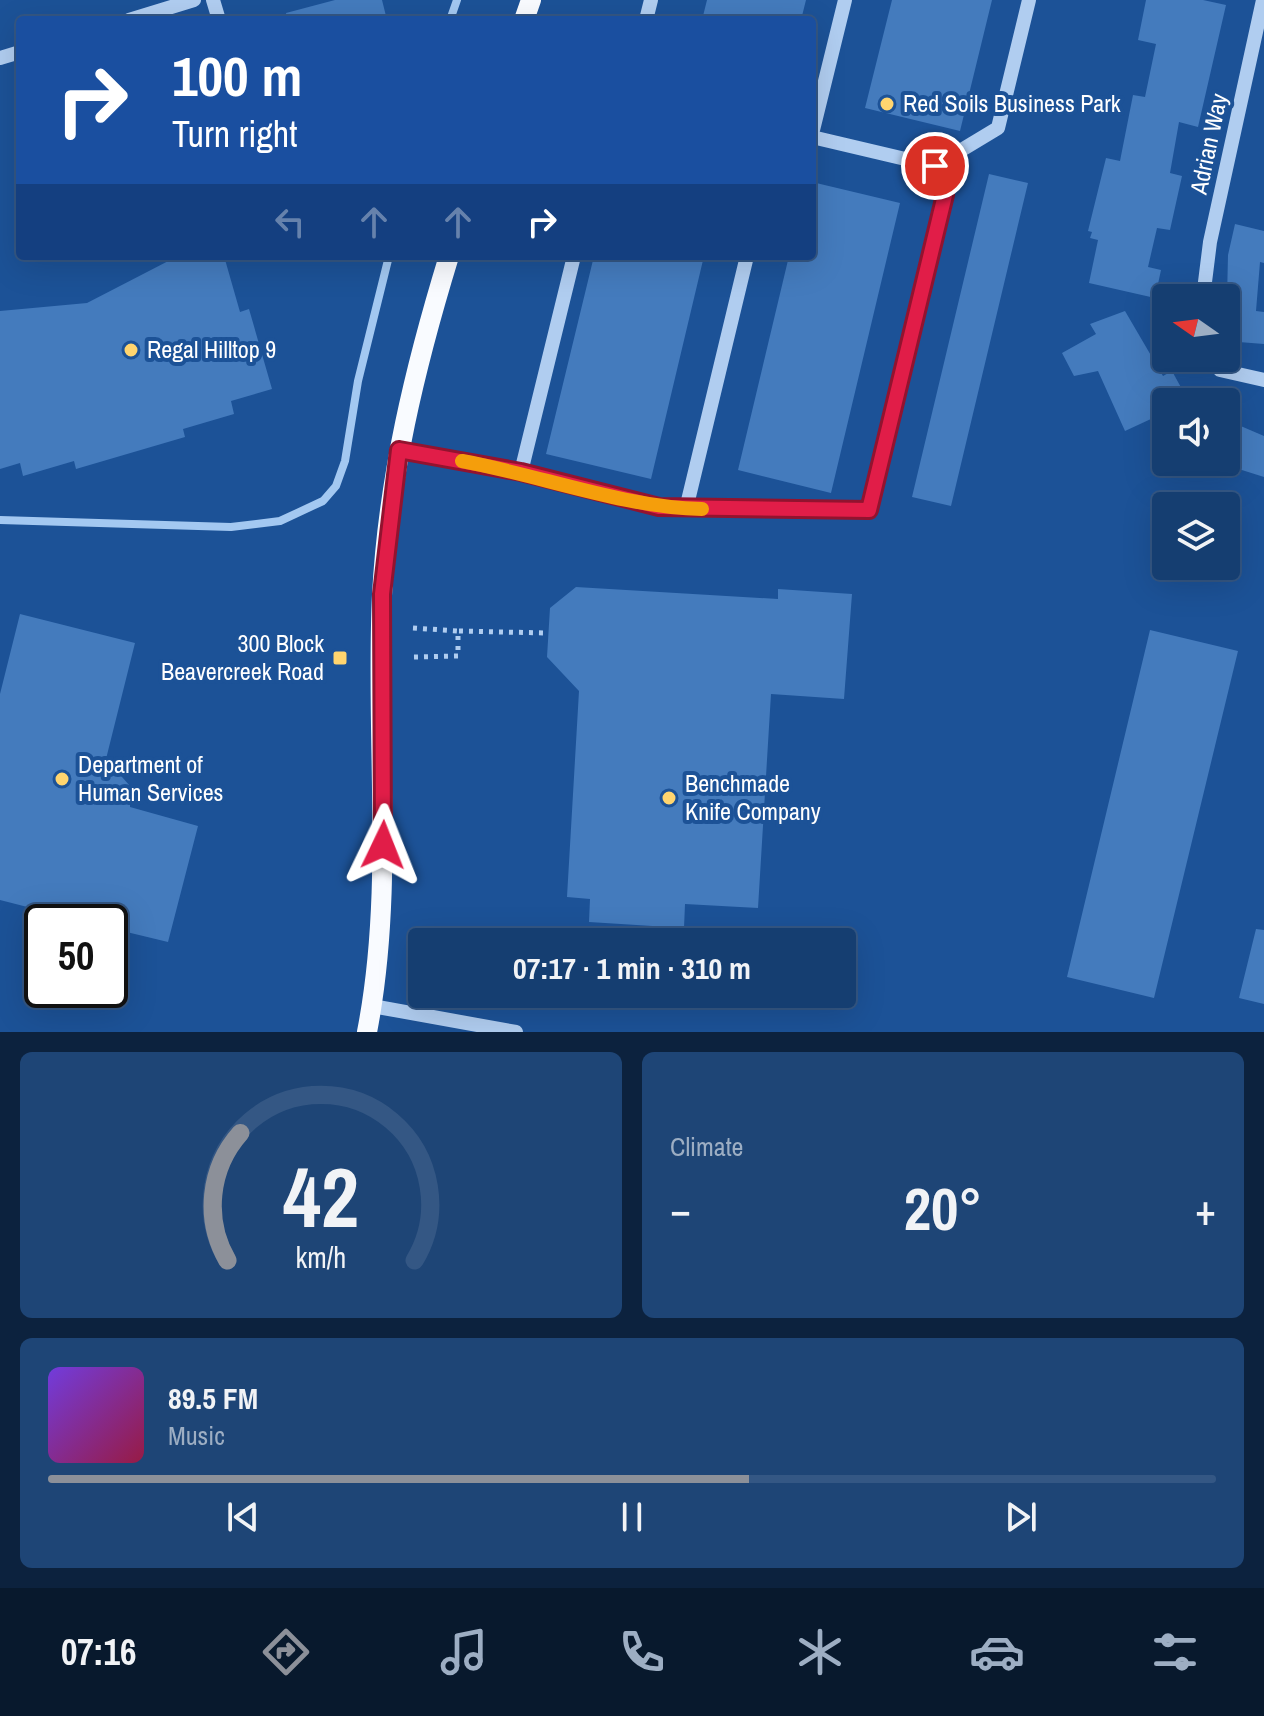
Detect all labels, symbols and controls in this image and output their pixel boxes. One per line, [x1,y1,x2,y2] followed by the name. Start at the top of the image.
[172,38,302,113] text: 100 m
[40,48,144,152] icon: right
[903,87,1121,119] place label: Red Soils Business Park
[1182,90,1234,198] street label: Adrian Way
[878,95,896,113] marker: Red Soils Business Park
[172,110,297,158] text: Turn right
[901,132,969,200] pin
[913,144,957,188] icon: arrive
[268,200,312,244] icon: left
[352,200,396,244] icon: ahead
[436,200,480,244] icon: ahead
[520,200,564,244] icon: right
[1152,284,1240,372] north arrow
[1152,284,1240,580] map controls
[147,333,276,365] place label: Regal Hilltop 9
[122,341,140,359] marker: Regal Hilltop 9
[1152,388,1240,476] button: sound
[1152,492,1240,580] button: layers
[161,627,324,687] place label: 300 Block Beavercreek Road
[331,649,349,667] marker: 300 Block Beavercreek Road
[78,748,223,808] place label: Department of Human Services
[685,767,821,827] place label: Benchmade Knife Company
[53,770,71,788] marker: Department of Human Services
[660,789,678,807] marker: Benchmade Knife Company
[341,803,425,887] position arrow
[24,904,128,1008] speed limit sign: 50
[513,948,751,988] text: 07:17 · 1 min · 310 m
[670,1129,743,1164] text: Climate
[283,1141,359,1253] text: 42
[904,1168,982,1249] text: 20°
[670,1179,691,1239] text: −
[1195,1179,1216,1239] text: +
[296,1238,346,1277] text: km/h
[168,1378,258,1418] text: 89.5 FM
[168,1418,225,1453] text: Music
[221,1495,265,1539] icon: previous
[610,1495,654,1539] icon: pause
[999,1495,1043,1539] icon: next
[258,1624,314,1680] icon: directions
[436,1624,492,1680] icon: music
[614,1624,670,1680] icon: phone
[792,1624,848,1680] icon: climate
[969,1624,1025,1680] icon: car
[1147,1624,1203,1680] icon: filters
[61,1628,136,1676] text: 07:16

